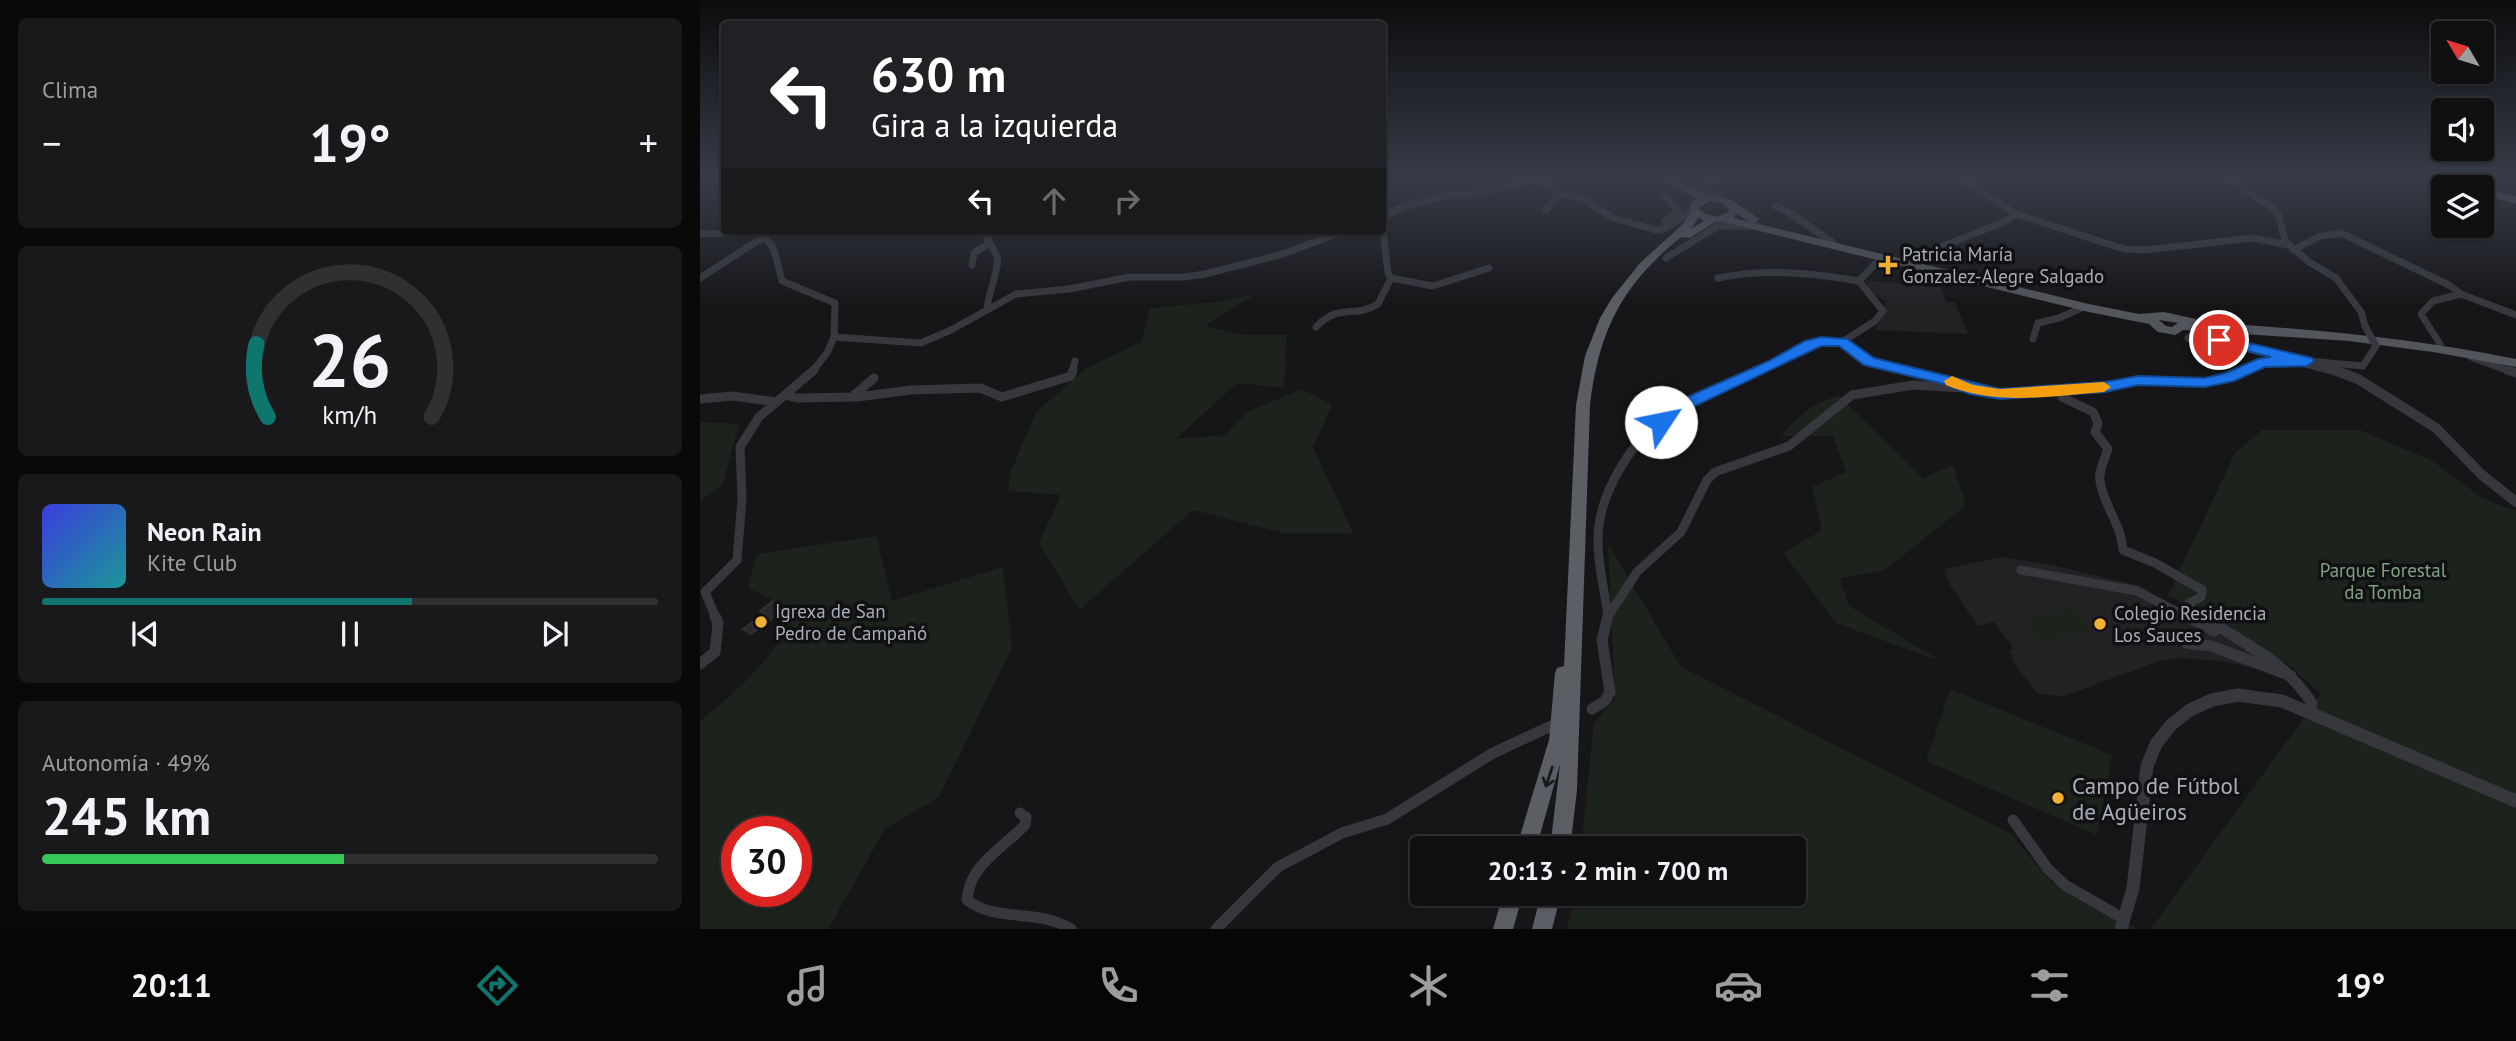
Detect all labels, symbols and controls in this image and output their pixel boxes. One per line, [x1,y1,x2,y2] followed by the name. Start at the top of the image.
[2431,21,2494,84] north arrow
[2431,21,2494,238] map controls
[871,42,1006,106] text: 630 m
[756,49,847,140] icon: left
[42,75,98,104] text: Clima
[2431,98,2494,161] button: sound
[871,104,1118,146] text: Gira a la izquierda
[309,109,391,176] text: 19°
[42,118,61,167] text: −
[639,118,658,167] text: +
[2431,175,2494,238] button: layers
[962,182,1000,220] icon: left
[1035,182,1073,220] icon: ahead
[1108,182,1146,220] icon: right
[1902,242,2104,288] place label: Patricia María Gonzalez-Alegre Salgado
[1880,257,1896,273] marker: Patricia María Gonzalez-Alegre Salgado
[2189,310,2249,370] pin
[309,313,391,407] text: 26
[2200,321,2238,359] icon: arrive
[1624,385,1698,459] position arrow
[323,398,377,430] text: km/h
[147,515,262,548] text: Neon Rain
[147,548,237,577] text: Kite Club
[2320,558,2447,604] park label: Parque Forestal da Tomba
[775,599,927,645] place label: Igrexa de San Pedro de Campañó
[2114,601,2266,647] place label: Colegio Residencia Los Sauces
[753,614,769,630] marker: Igrexa de San Pedro de Campañó
[126,615,164,653] icon: previous
[331,615,369,653] icon: pause
[536,615,574,653] icon: next
[2092,616,2108,632] marker: Colegio Residencia Los Sauces
[42,748,210,777] text: Autonomía · 49%
[1542,765,1554,787] one-way arrow
[2072,771,2240,826] place label: Campo de Fútbol de Agüeiros
[42,782,211,849] text: 245 km
[2050,790,2066,806] marker: Campo de Fútbol de Agüeiros
[721,816,812,907] speed limit sign: 30
[1488,854,1728,887] text: 20:13 · 2 min · 700 m
[473,961,522,1010] icon: directions
[783,961,832,1010] icon: music
[1094,961,1143,1010] icon: phone
[1404,961,1453,1010] icon: climate
[1714,961,1763,1010] icon: car
[2025,961,2074,1010] icon: filters
[131,964,212,1006] text: 20:11
[2335,964,2385,1006] text: 19°

